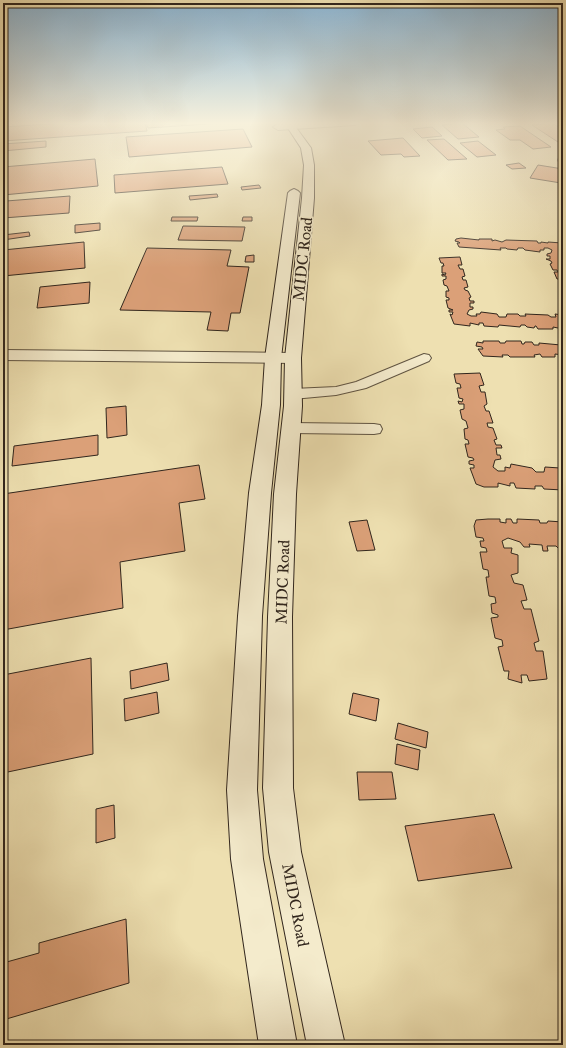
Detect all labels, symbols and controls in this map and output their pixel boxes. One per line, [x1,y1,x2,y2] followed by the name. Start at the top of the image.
[289,216,316,302] street label: MIDC Road
[272,540,293,625] street label: MIDC Road
[278,862,313,948] street label: MIDC Road

